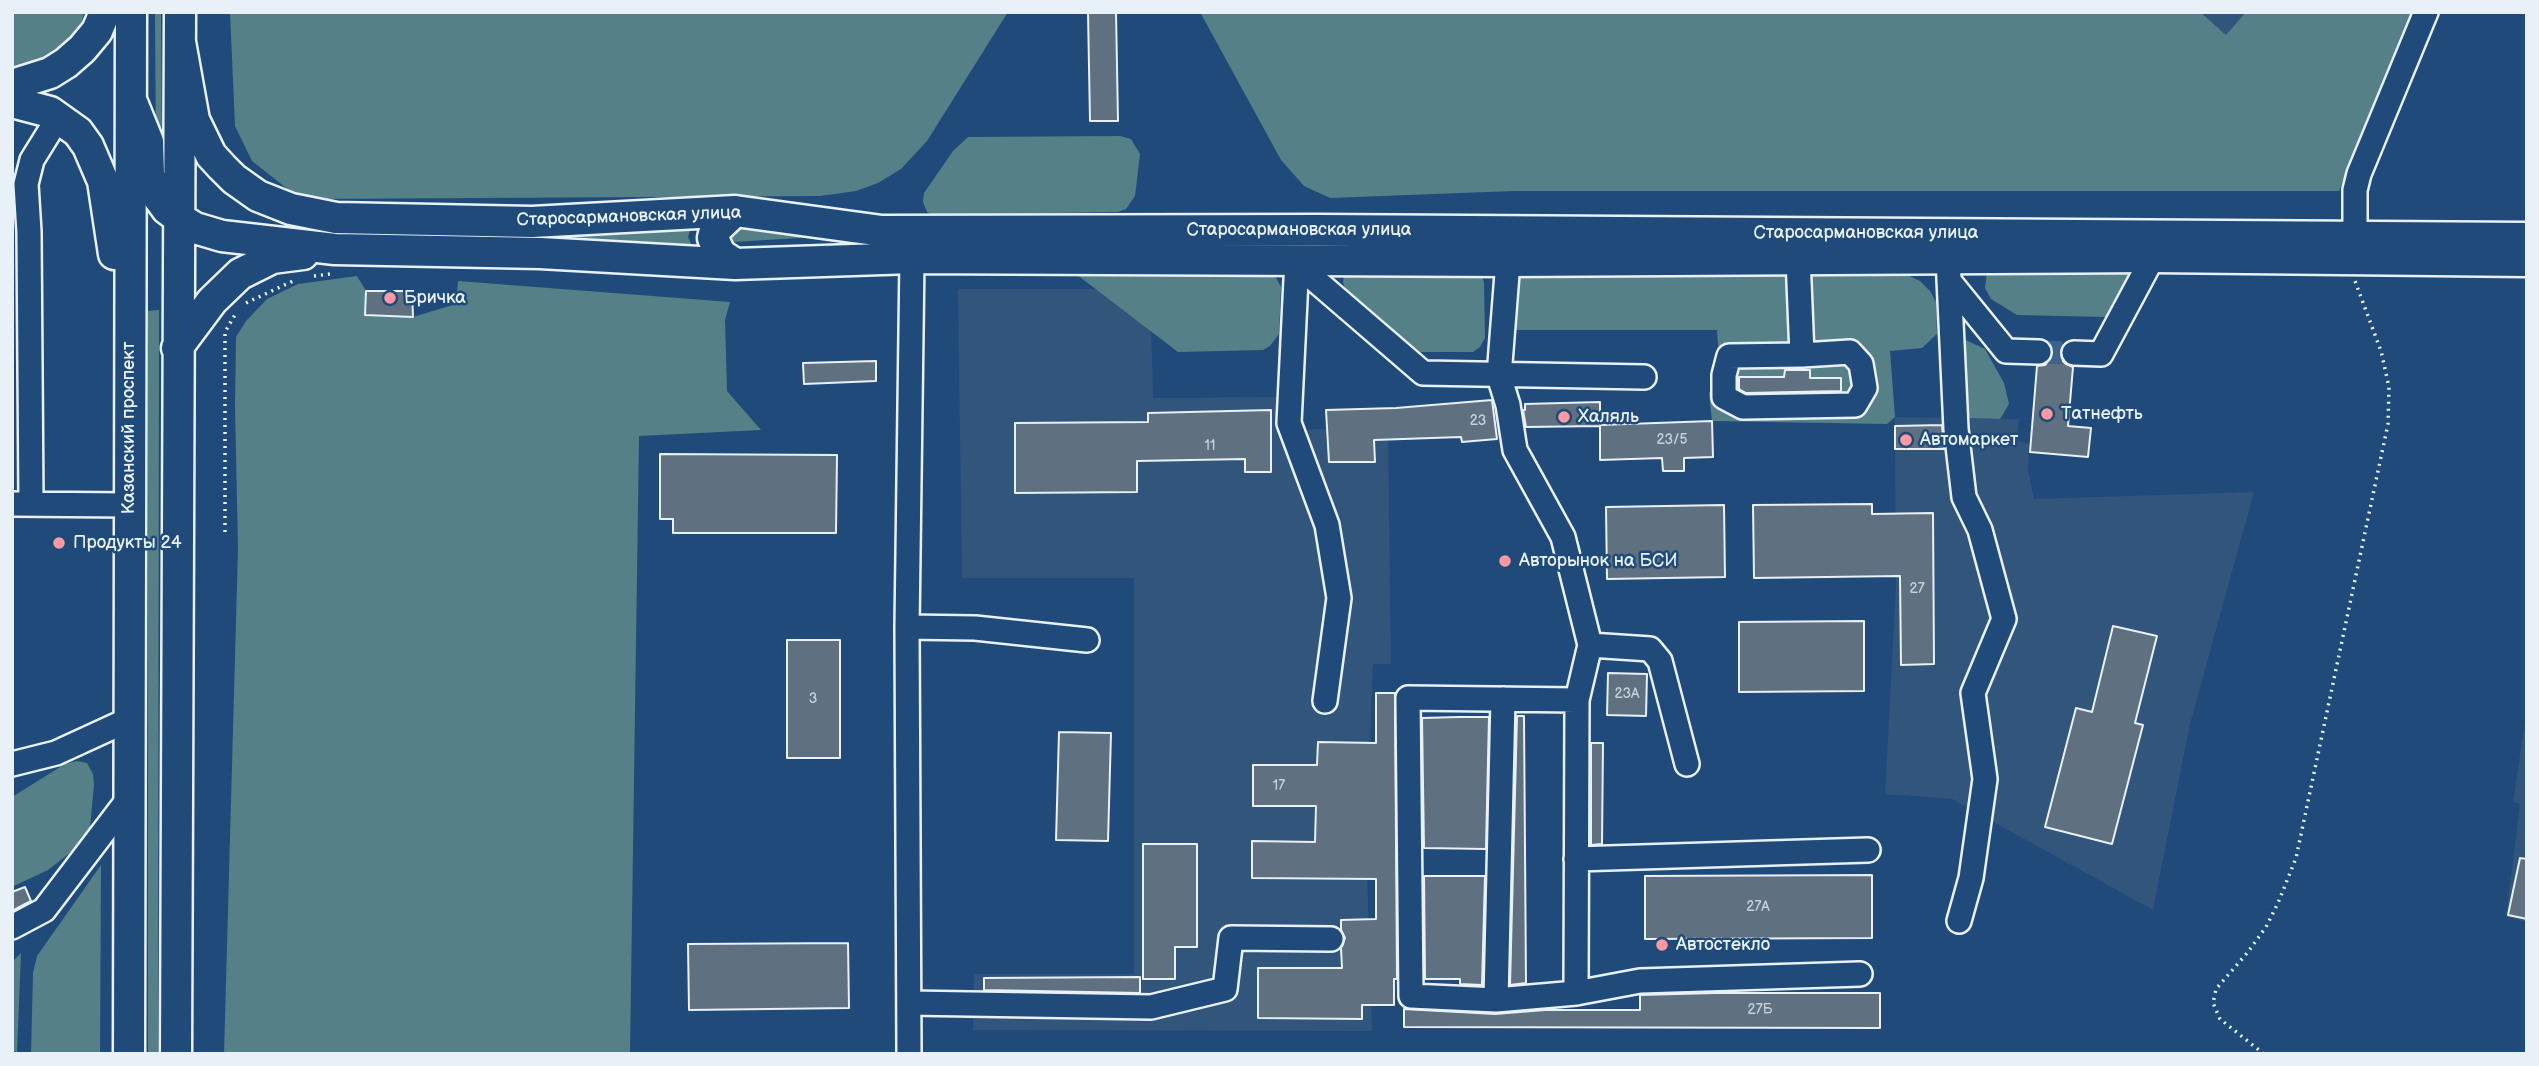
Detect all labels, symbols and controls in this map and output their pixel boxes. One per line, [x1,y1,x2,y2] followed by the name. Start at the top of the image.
[516,202,742,232] street label: Старосармановская улица
[1187,219,1411,241] street label: Старосармановская улица
[1754,222,1978,244] street label: Старосармановская улица
[404,287,466,309] place label: Бричка
[382,290,398,306] marker: Бричка
[118,342,140,514] street label: Казанский проспект
[2061,403,2143,425] place label: Татнефть
[1578,406,1639,428] place label: Халяль
[2039,406,2055,422] marker: Татнефть
[1556,409,1572,425] marker: Халяль
[1470,413,1486,429] house number: 23
[1920,429,2018,451] place label: Автомаркет
[1657,432,1687,448] house number: 23/5
[1898,432,1914,448] marker: Автомаркет
[1205,438,1215,454] house number: 11
[73,532,182,554] place label: Продукты 24
[51,535,67,551] marker: Продукты 24
[1519,550,1678,572] place label: Авторынок на БСИ
[1497,553,1513,569] marker: Авторынок на БСИ
[1909,581,1925,597] house number: 27
[1614,686,1640,702] house number: 23А
[809,691,817,707] house number: 3
[1273,778,1285,794] house number: 17
[1746,899,1770,915] house number: 27А
[1676,934,1770,956] place label: Автостекло
[1654,937,1670,953] marker: Автостекло
[1748,1002,1772,1018] house number: 27Б

